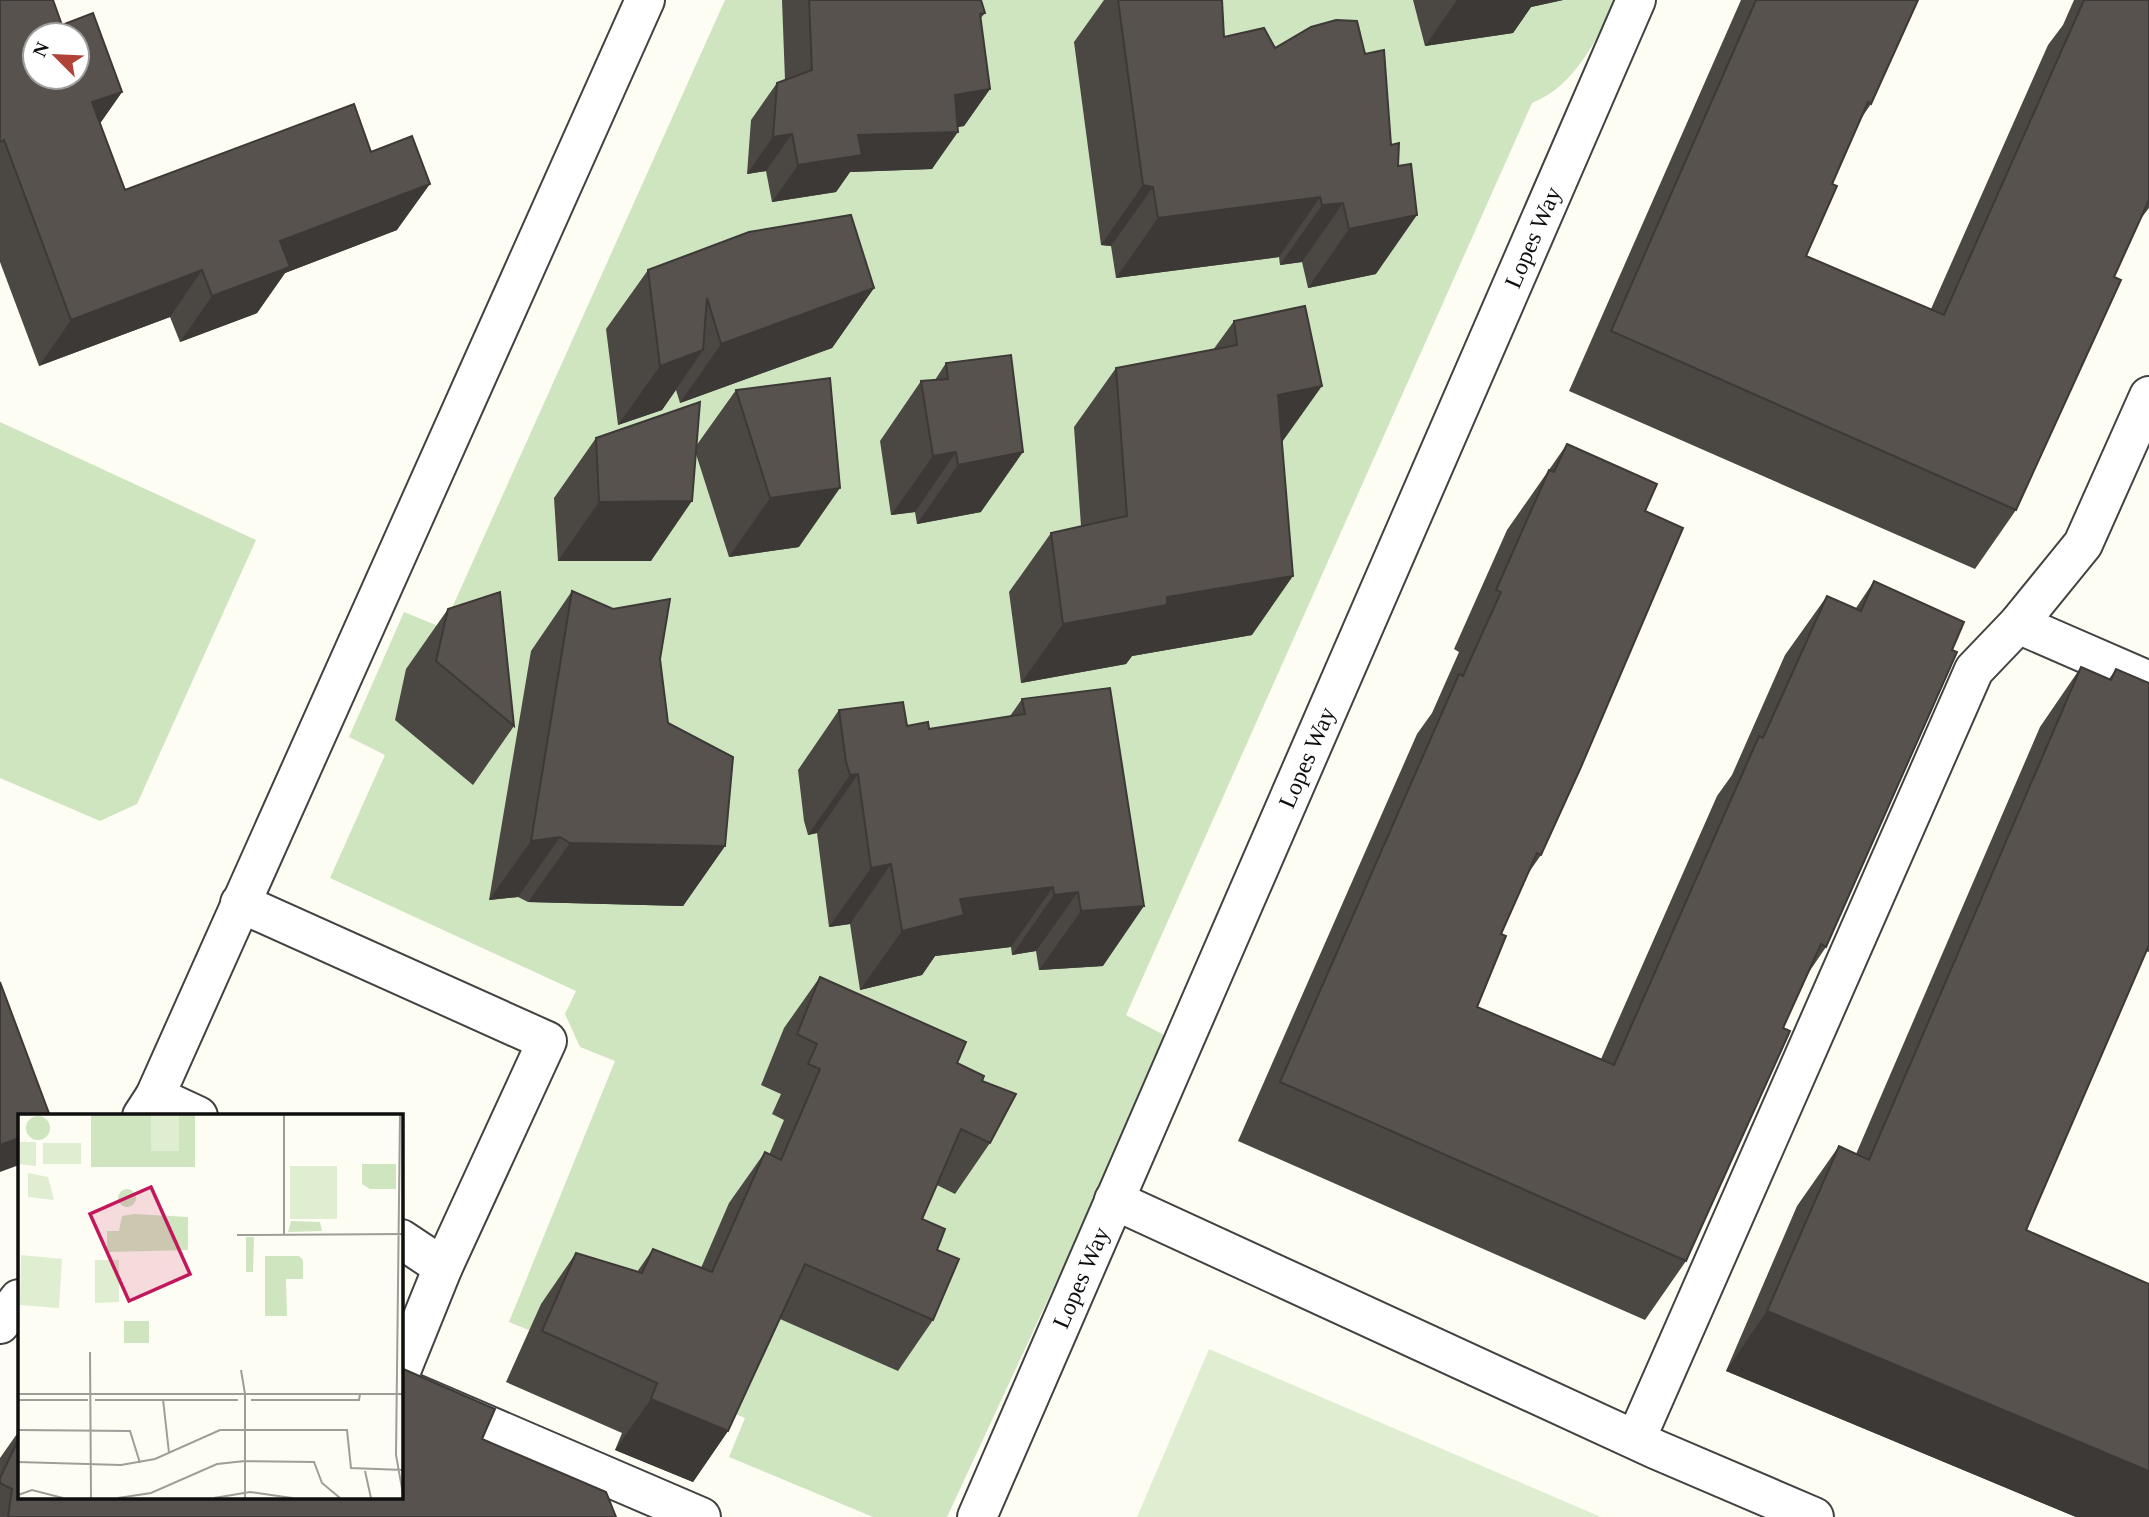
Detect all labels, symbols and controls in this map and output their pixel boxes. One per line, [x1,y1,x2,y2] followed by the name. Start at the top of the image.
[21,21,91,91] north arrow
[29,39,53,60] text: N
[1499,183,1566,292] street label: Lopes Way
[1274,703,1340,812] street label: Lopes Way
[18,1114,402,1500] inset map
[1048,1223,1114,1332] street label: Lopes Way

